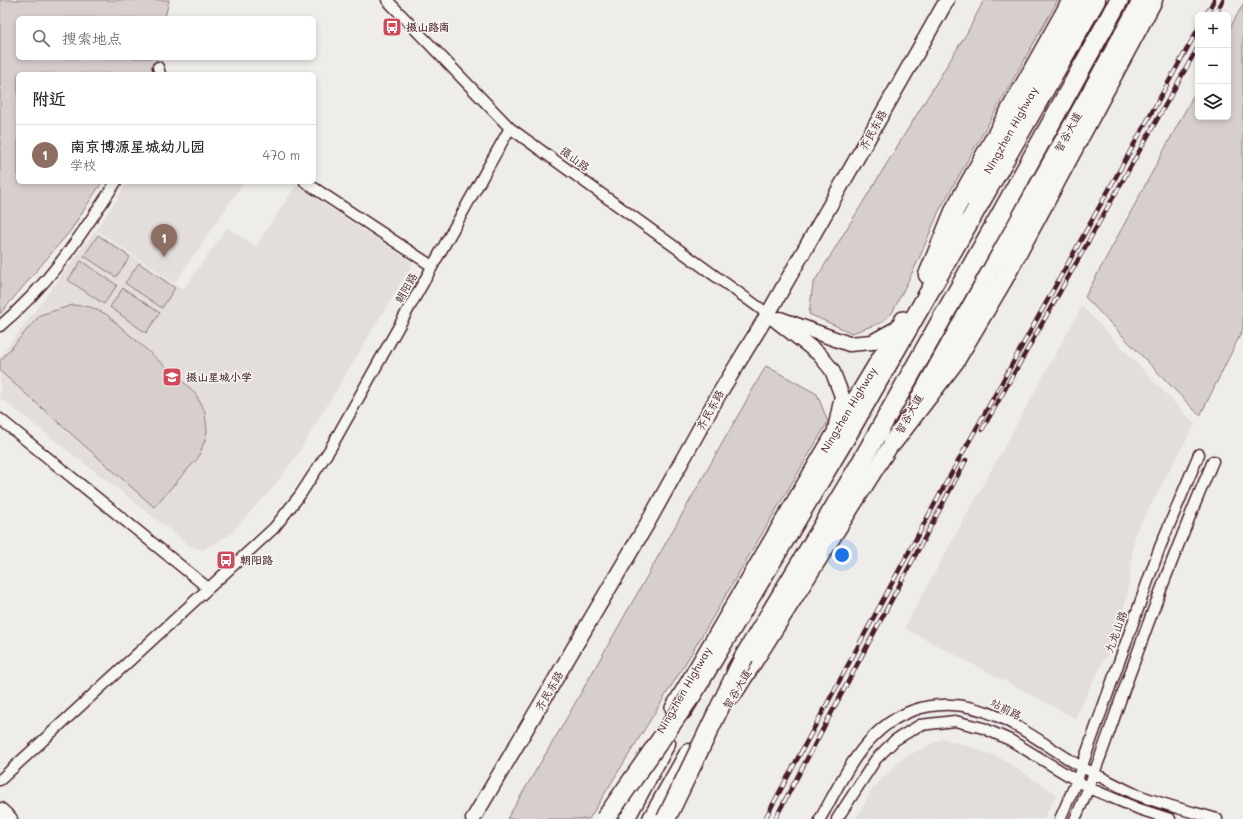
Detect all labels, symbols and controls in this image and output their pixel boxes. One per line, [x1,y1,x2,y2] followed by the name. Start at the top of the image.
[1195,12,1231,120] map controls
[1195,12,1231,48] button: +
[16,16,316,60] search box
[381,16,403,38] bus stop icon: 摄山路南
[406,19,450,34] place label: 摄山路南
[30,27,52,49] icon: search
[62,28,122,48] text: 搜索地点
[1195,48,1231,84] button: −
[980,83,1041,176] street label: Ningzhen Highway
[1195,84,1231,120] button: layers
[32,87,66,109] text: 附近
[855,107,890,153] street label: 齐民东路
[1050,109,1085,155] street label: 智谷大道
[70,136,205,156] text: 南京博源星城幼儿园
[558,143,593,174] street label: 摄山路
[42,146,48,163] text: 1
[263,146,300,163] text: 470 m
[70,156,96,173] text: 学校
[151,224,177,257] pin: 1
[391,270,420,306] street label: 朝阳路
[817,364,880,455] street label: Ningzhen Highway
[161,366,183,388] school or university icon: 摄山星城小学
[186,369,252,384] place label: 摄山星城小学
[692,387,727,433] street label: 齐民东路
[891,391,926,437] street label: 智谷大道
[832,545,852,565] your location
[215,549,237,571] bus stop icon: 朝阳路
[240,552,273,567] place label: 朝阳路
[1101,609,1130,655] street label: 九龙山路
[653,644,715,736] street label: Ningzhen Highway
[719,666,754,711] street label: 智谷大道
[531,668,566,714] street label: 齐民东路
[988,694,1024,723] street label: 站前路

